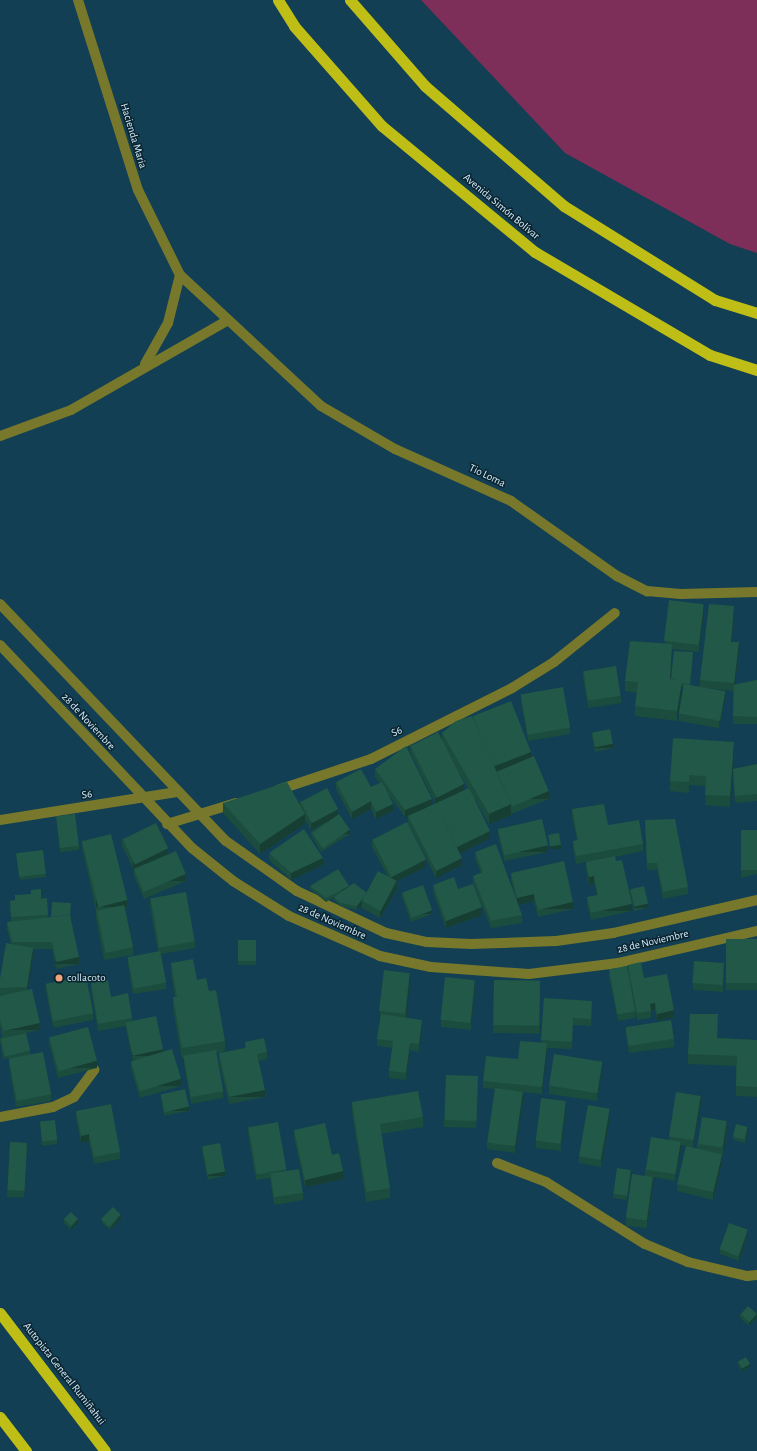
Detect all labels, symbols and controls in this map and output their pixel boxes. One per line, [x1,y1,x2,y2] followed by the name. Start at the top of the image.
[117,102,149,170] street label: Hacienda Maria
[460,171,542,243] street label: Avenida Simón Bolívar
[467,462,507,490] street label: Tio Loma
[58,691,118,753] street label: 28 de Noviembre
[389,724,405,740] street label: S6
[81,788,93,802] street label: S6
[296,901,368,943] street label: 28 de Noviembre
[616,927,690,957] street label: 28 de Noviembre
[67,971,106,985] place label: collacoto
[54,973,64,983] marker: collacoto
[20,1320,108,1428] street label: Autopista General Rumiñahui

